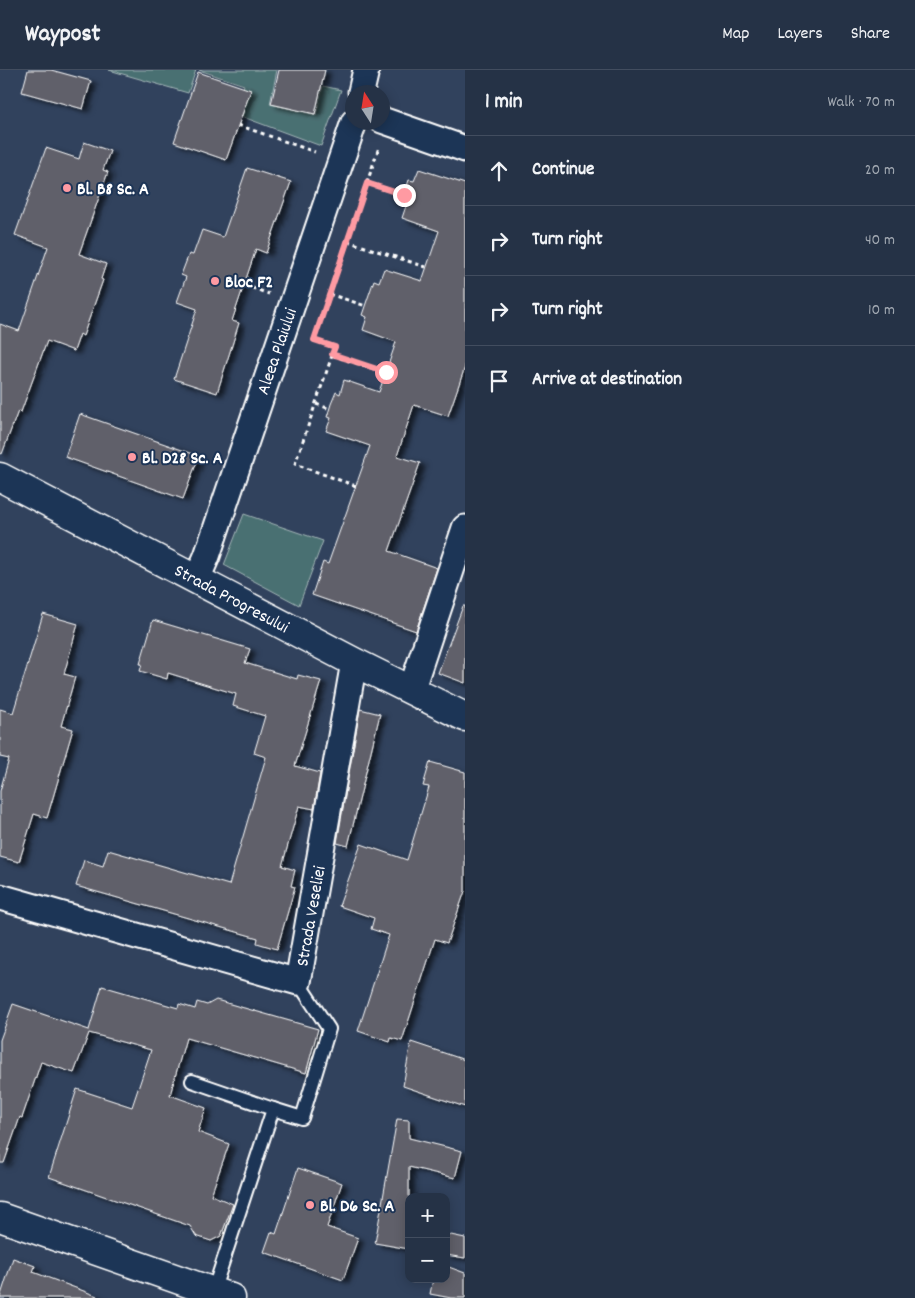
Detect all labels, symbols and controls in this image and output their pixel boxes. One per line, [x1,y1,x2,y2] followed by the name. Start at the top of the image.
[25,18,100,52] text: Waypost
[722,22,749,47] text: Map
[777,22,823,47] text: Layers
[851,22,890,47] text: Share
[345,85,390,130] north arrow
[485,88,522,118] text: 1 min
[827,91,895,114] text: Walk · 70 m
[485,157,513,185] icon: ahead
[532,157,594,184] text: Continue
[865,159,895,182] text: 20 m
[77,178,149,203] place label: Bl. B8 Sc. A
[61,182,73,194] marker: Bl. B8 Sc. A
[393,184,416,207] route end
[485,227,513,255] icon: right
[532,227,603,254] text: Turn right
[865,229,895,252] text: 40 m
[225,271,273,296] place label: Bloc F2
[209,275,221,287] marker: Bloc F2
[485,297,513,325] icon: right
[532,297,603,324] text: Turn right
[868,299,895,322] text: 10 m
[252,305,305,398] street label: Aleea Plaiului
[375,361,398,384] route start
[485,367,513,395] icon: arrive
[532,367,682,394] text: Arrive at destination
[142,447,223,472] place label: Bl. D28 Sc. A
[126,451,138,463] marker: Bl. D28 Sc. A
[169,559,293,641] street label: Strada Progresului
[291,864,334,969] street label: Strada Veseliei
[405,1193,450,1283] map controls
[405,1193,450,1238] button: +
[320,1195,394,1220] place label: Bl. D6 Sc. A
[304,1199,316,1211] marker: Bl. D6 Sc. A
[405,1238,450,1283] button: −

